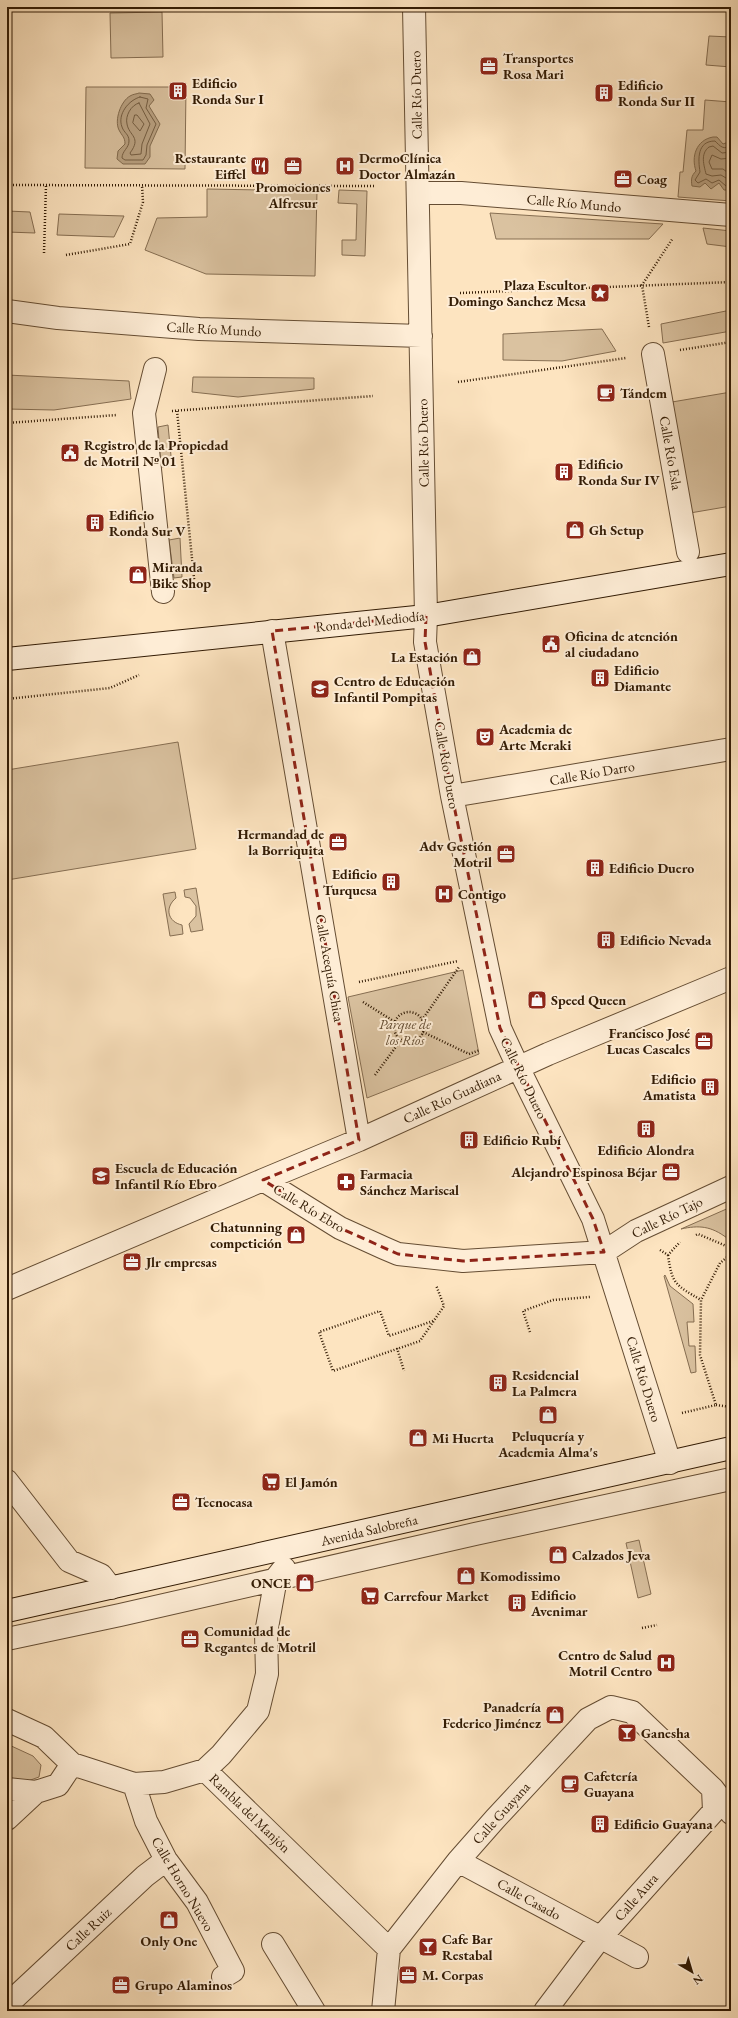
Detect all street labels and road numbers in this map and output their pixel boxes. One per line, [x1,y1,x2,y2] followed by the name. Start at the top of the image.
[406,50,426,139] street label: Calle Río Duero
[526,190,622,216] street label: Calle Río Mundo
[166,318,262,340] street label: Calle Río Mundo
[413,398,433,487] street label: Calle Río Duero
[656,414,686,492] street label: Calle Río Esla
[315,606,426,636] street label: Ronda del Mediodía
[430,720,464,810] street label: Calle Río Duero
[548,757,636,789] street label: Calle Río Darro
[312,913,348,1024] street label: Calle Acequía Chica
[496,1034,552,1122] street label: Calle Río Duero
[400,1066,504,1128] street label: Calle Río Guadiana
[270,1180,348,1236] street label: Calle Río Ebro
[628,1192,706,1242] street label: Calle Río Tajo
[622,1334,666,1424] street label: Calle Río Duero
[318,1510,420,1550] street label: Avenida Salobreña
[205,1769,295,1857] street label: Rambla del Manjón
[468,1778,534,1848] street label: Calle Guayana
[148,1833,218,1935] street label: Calle Horno Nuevo
[610,1869,662,1925] street label: Calle Aura
[494,1874,564,1924] street label: Calle Casado
[61,1903,115,1955] street label: Calle Ruiz

